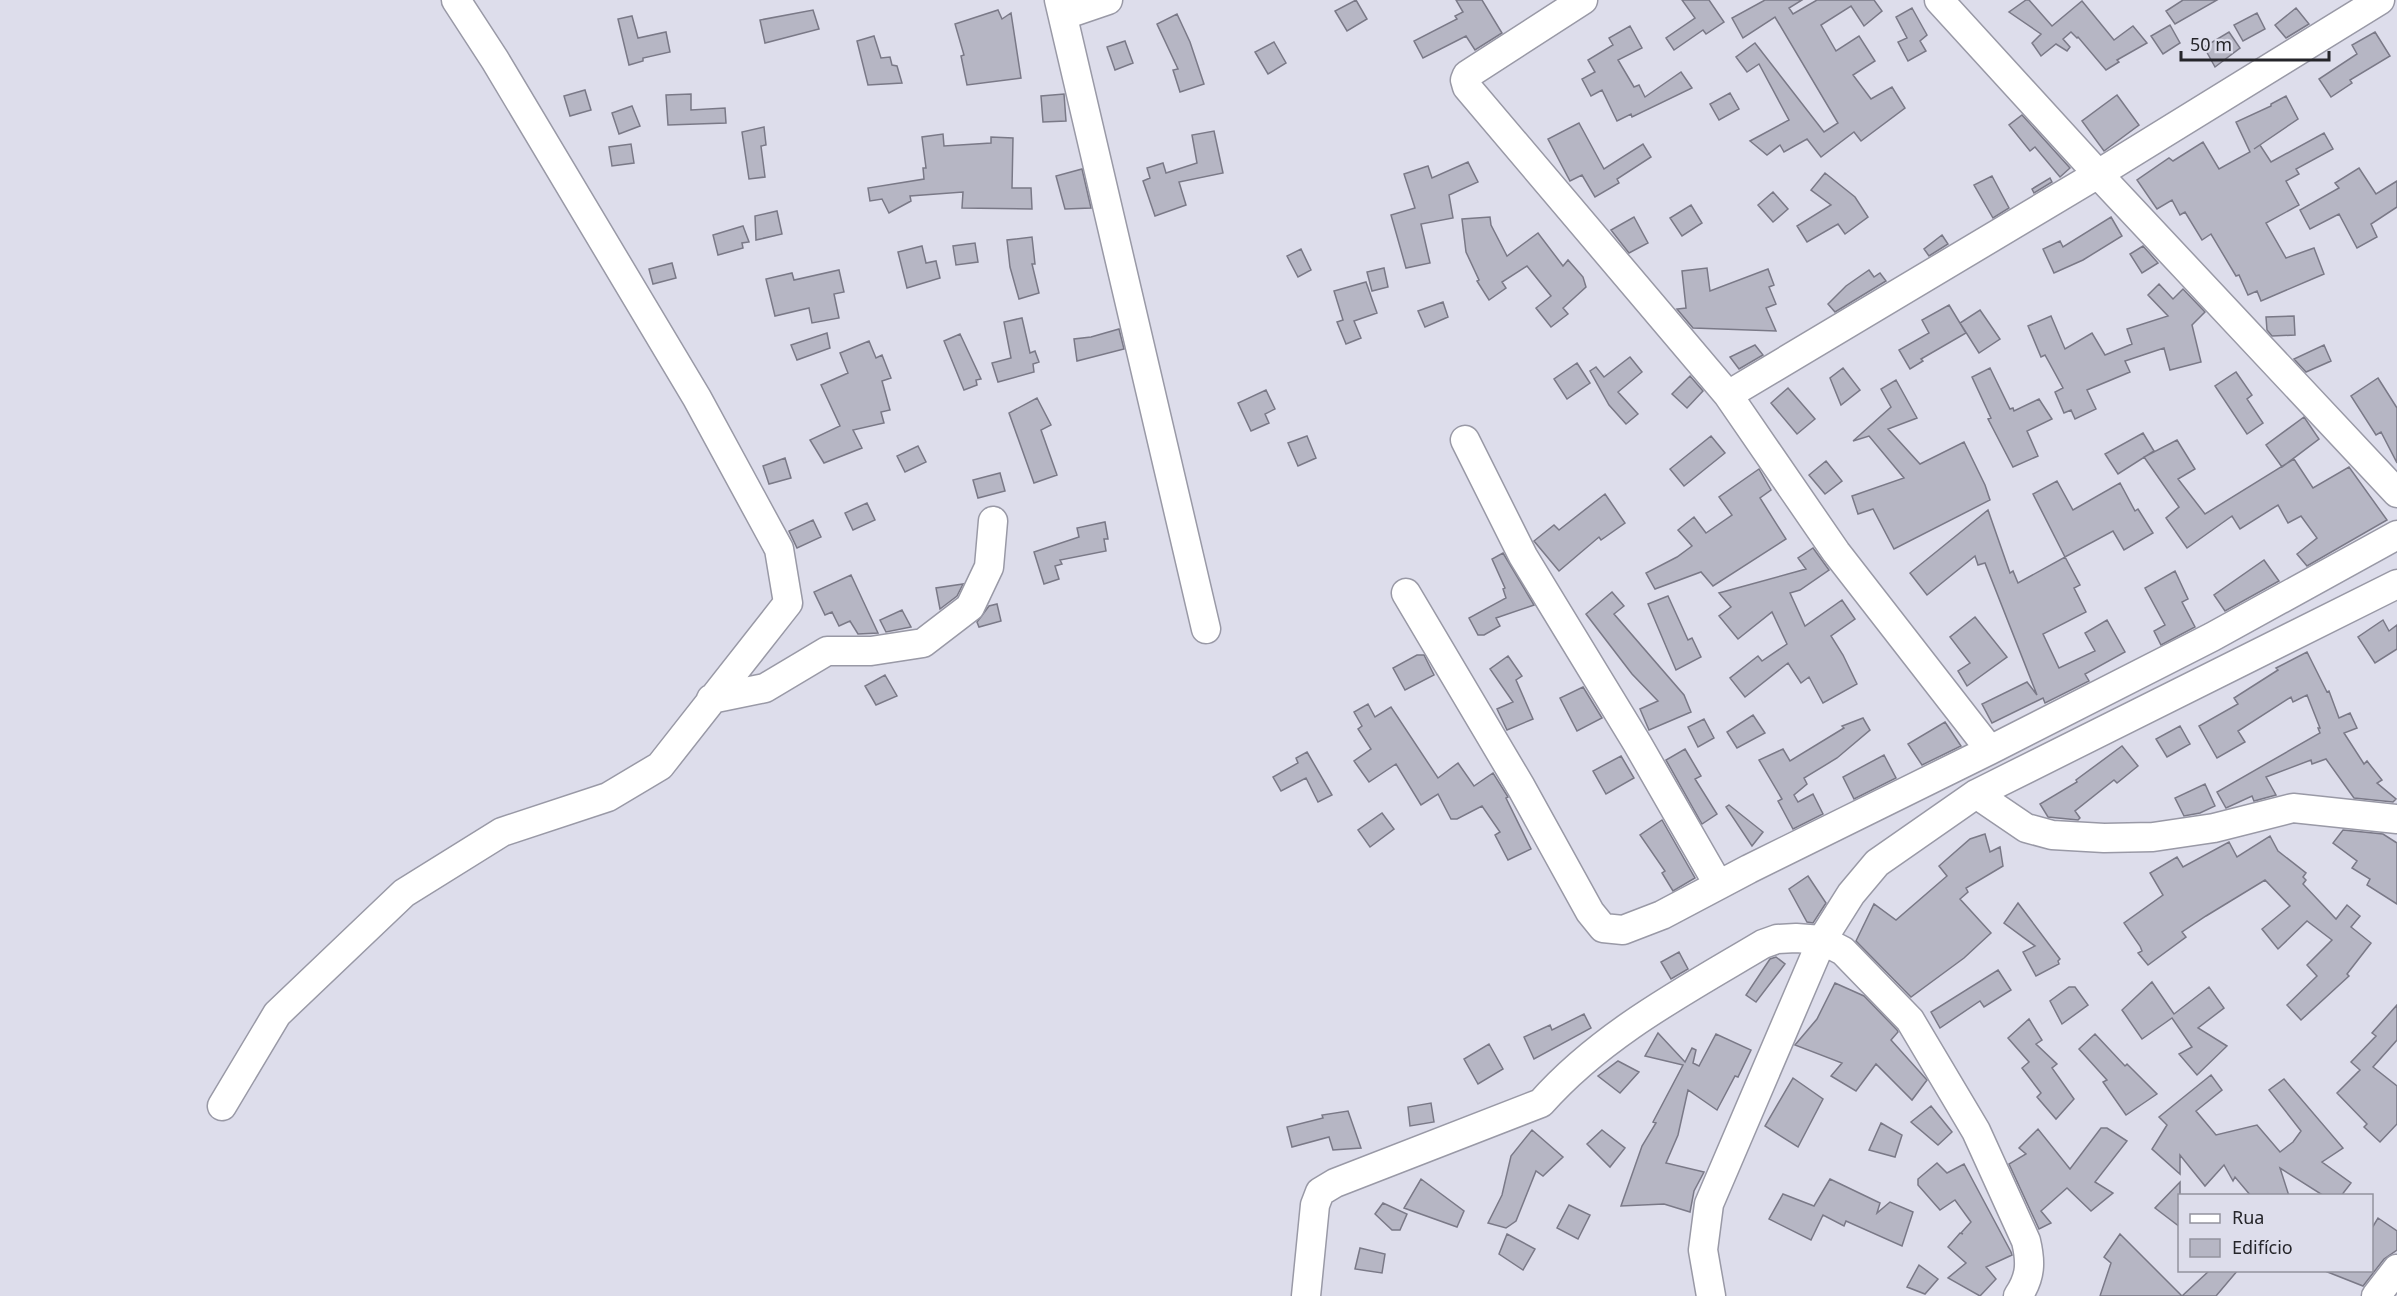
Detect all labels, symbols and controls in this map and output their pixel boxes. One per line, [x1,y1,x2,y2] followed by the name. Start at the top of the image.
[2181,24,2330,62] scale bar
[2190,32,2232,56] text: 50 m
[2178,1194,2373,1272] legend
[2232,1205,2264,1229] text: Rua
[2232,1235,2293,1259] text: Edifício

